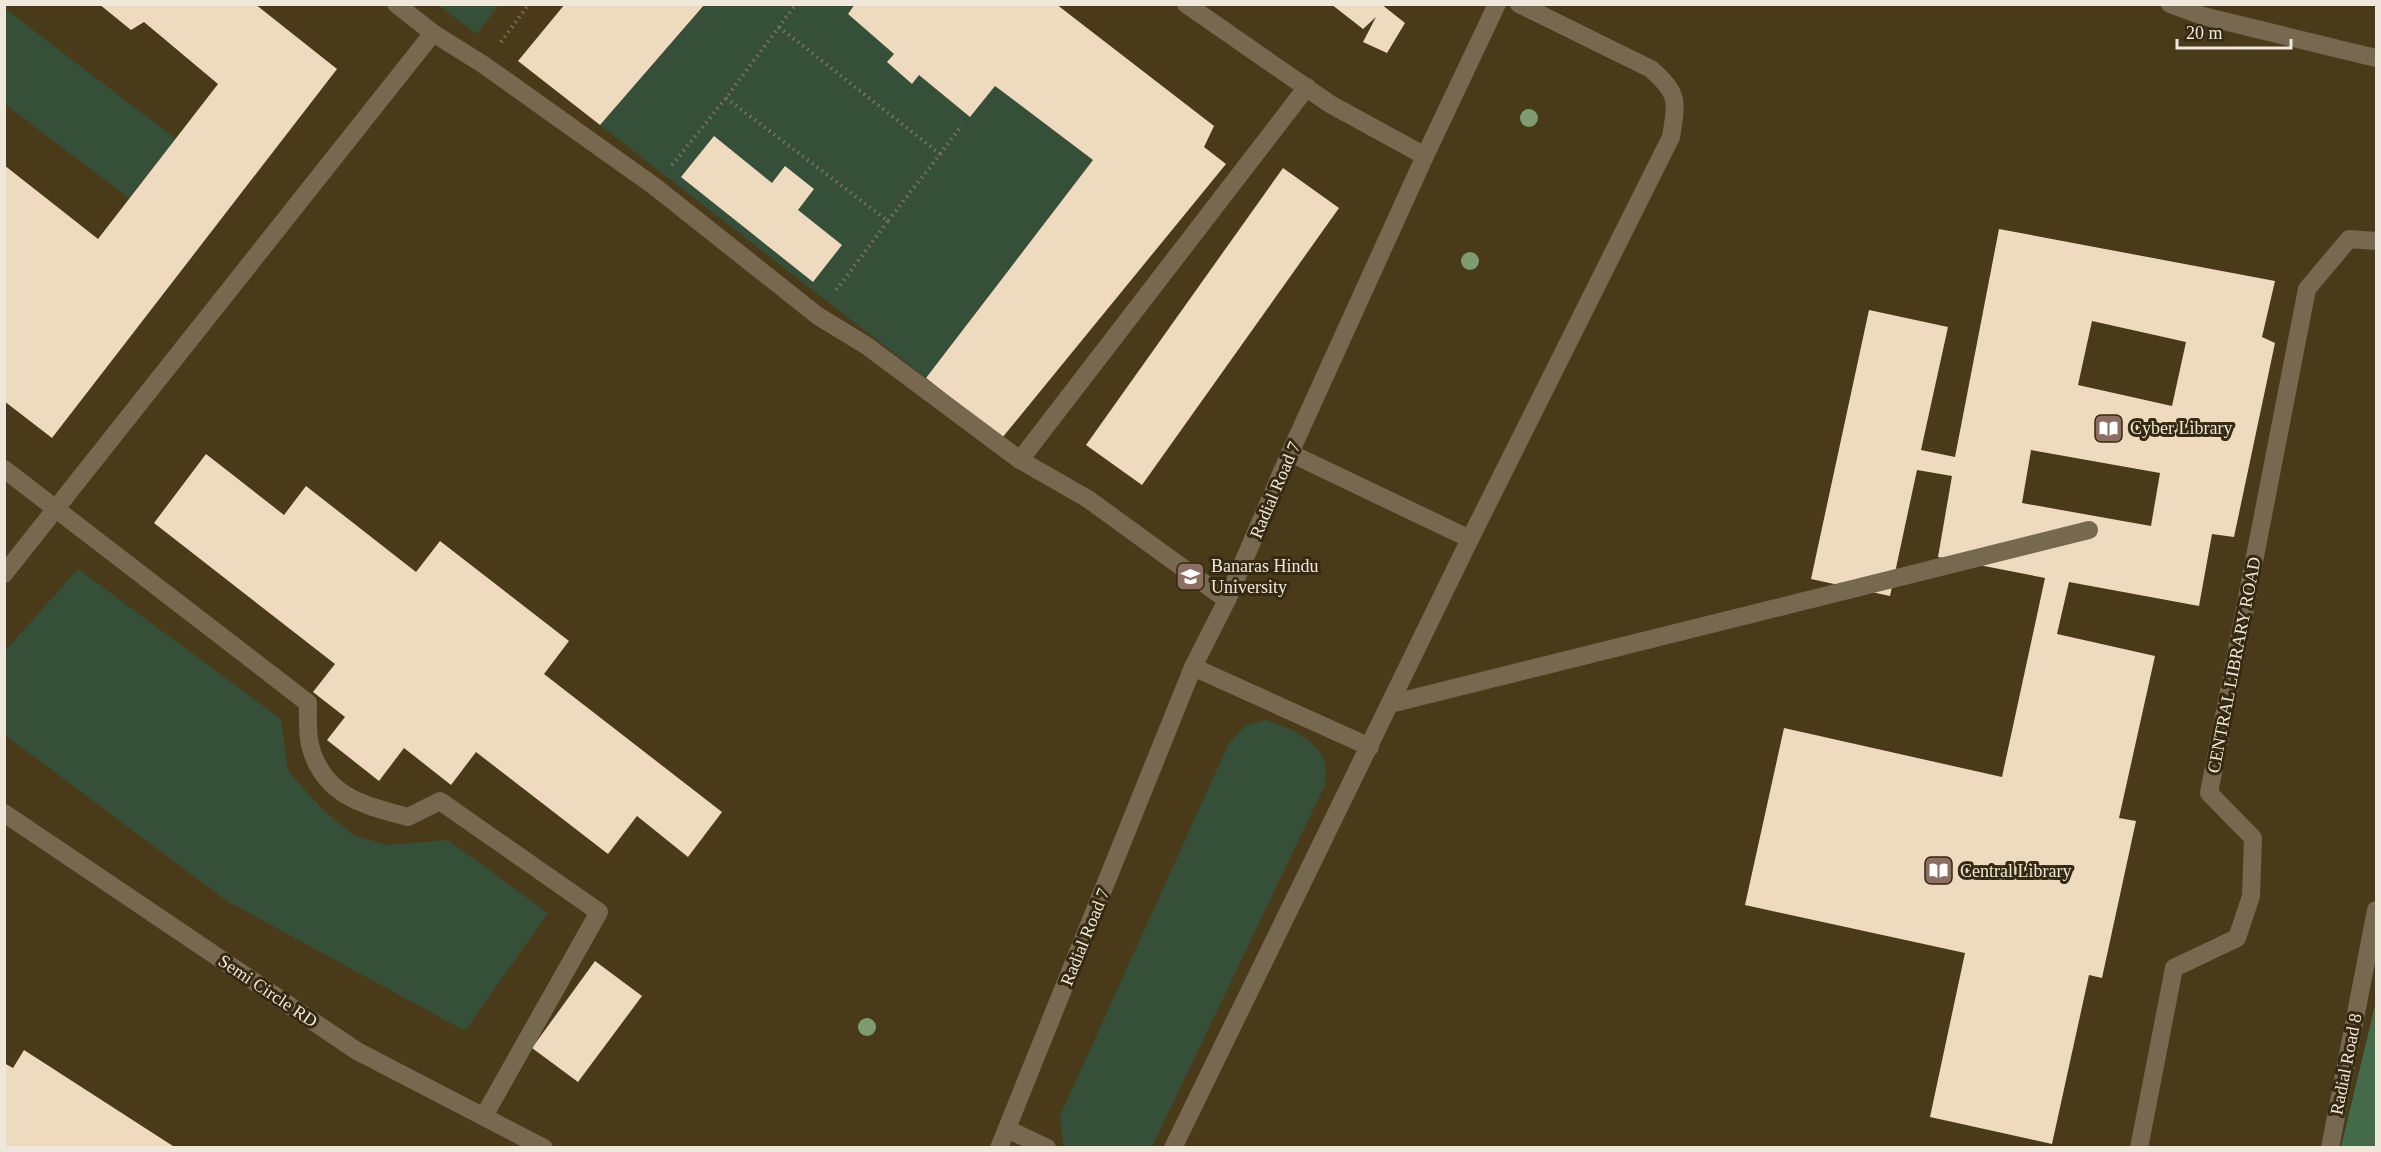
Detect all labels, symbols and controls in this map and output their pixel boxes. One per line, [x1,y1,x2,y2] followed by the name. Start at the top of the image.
[2177,12,2291,50] scale bar
[2186,23,2223,43] text: 20 m
[2093,412,2125,444] library icon: Cyber Library
[2130,418,2232,438] place label: Cyber Library
[1246,439,1304,541] street label: Radial Road 7
[2203,555,2265,775] street label: CENTRAL LIBRARY ROAD
[1211,556,1318,597] place label: Banaras Hindu University
[1174,560,1206,592] school or university icon: Banaras Hindu University
[1923,855,1955,887] library icon: Central Library
[1960,861,2071,881] place label: Central Library
[1056,886,1114,988] street label: Radial Road 7
[215,951,321,1031] street label: Semi Circle RD
[2326,1012,2366,1116] street label: Radial Road 8

